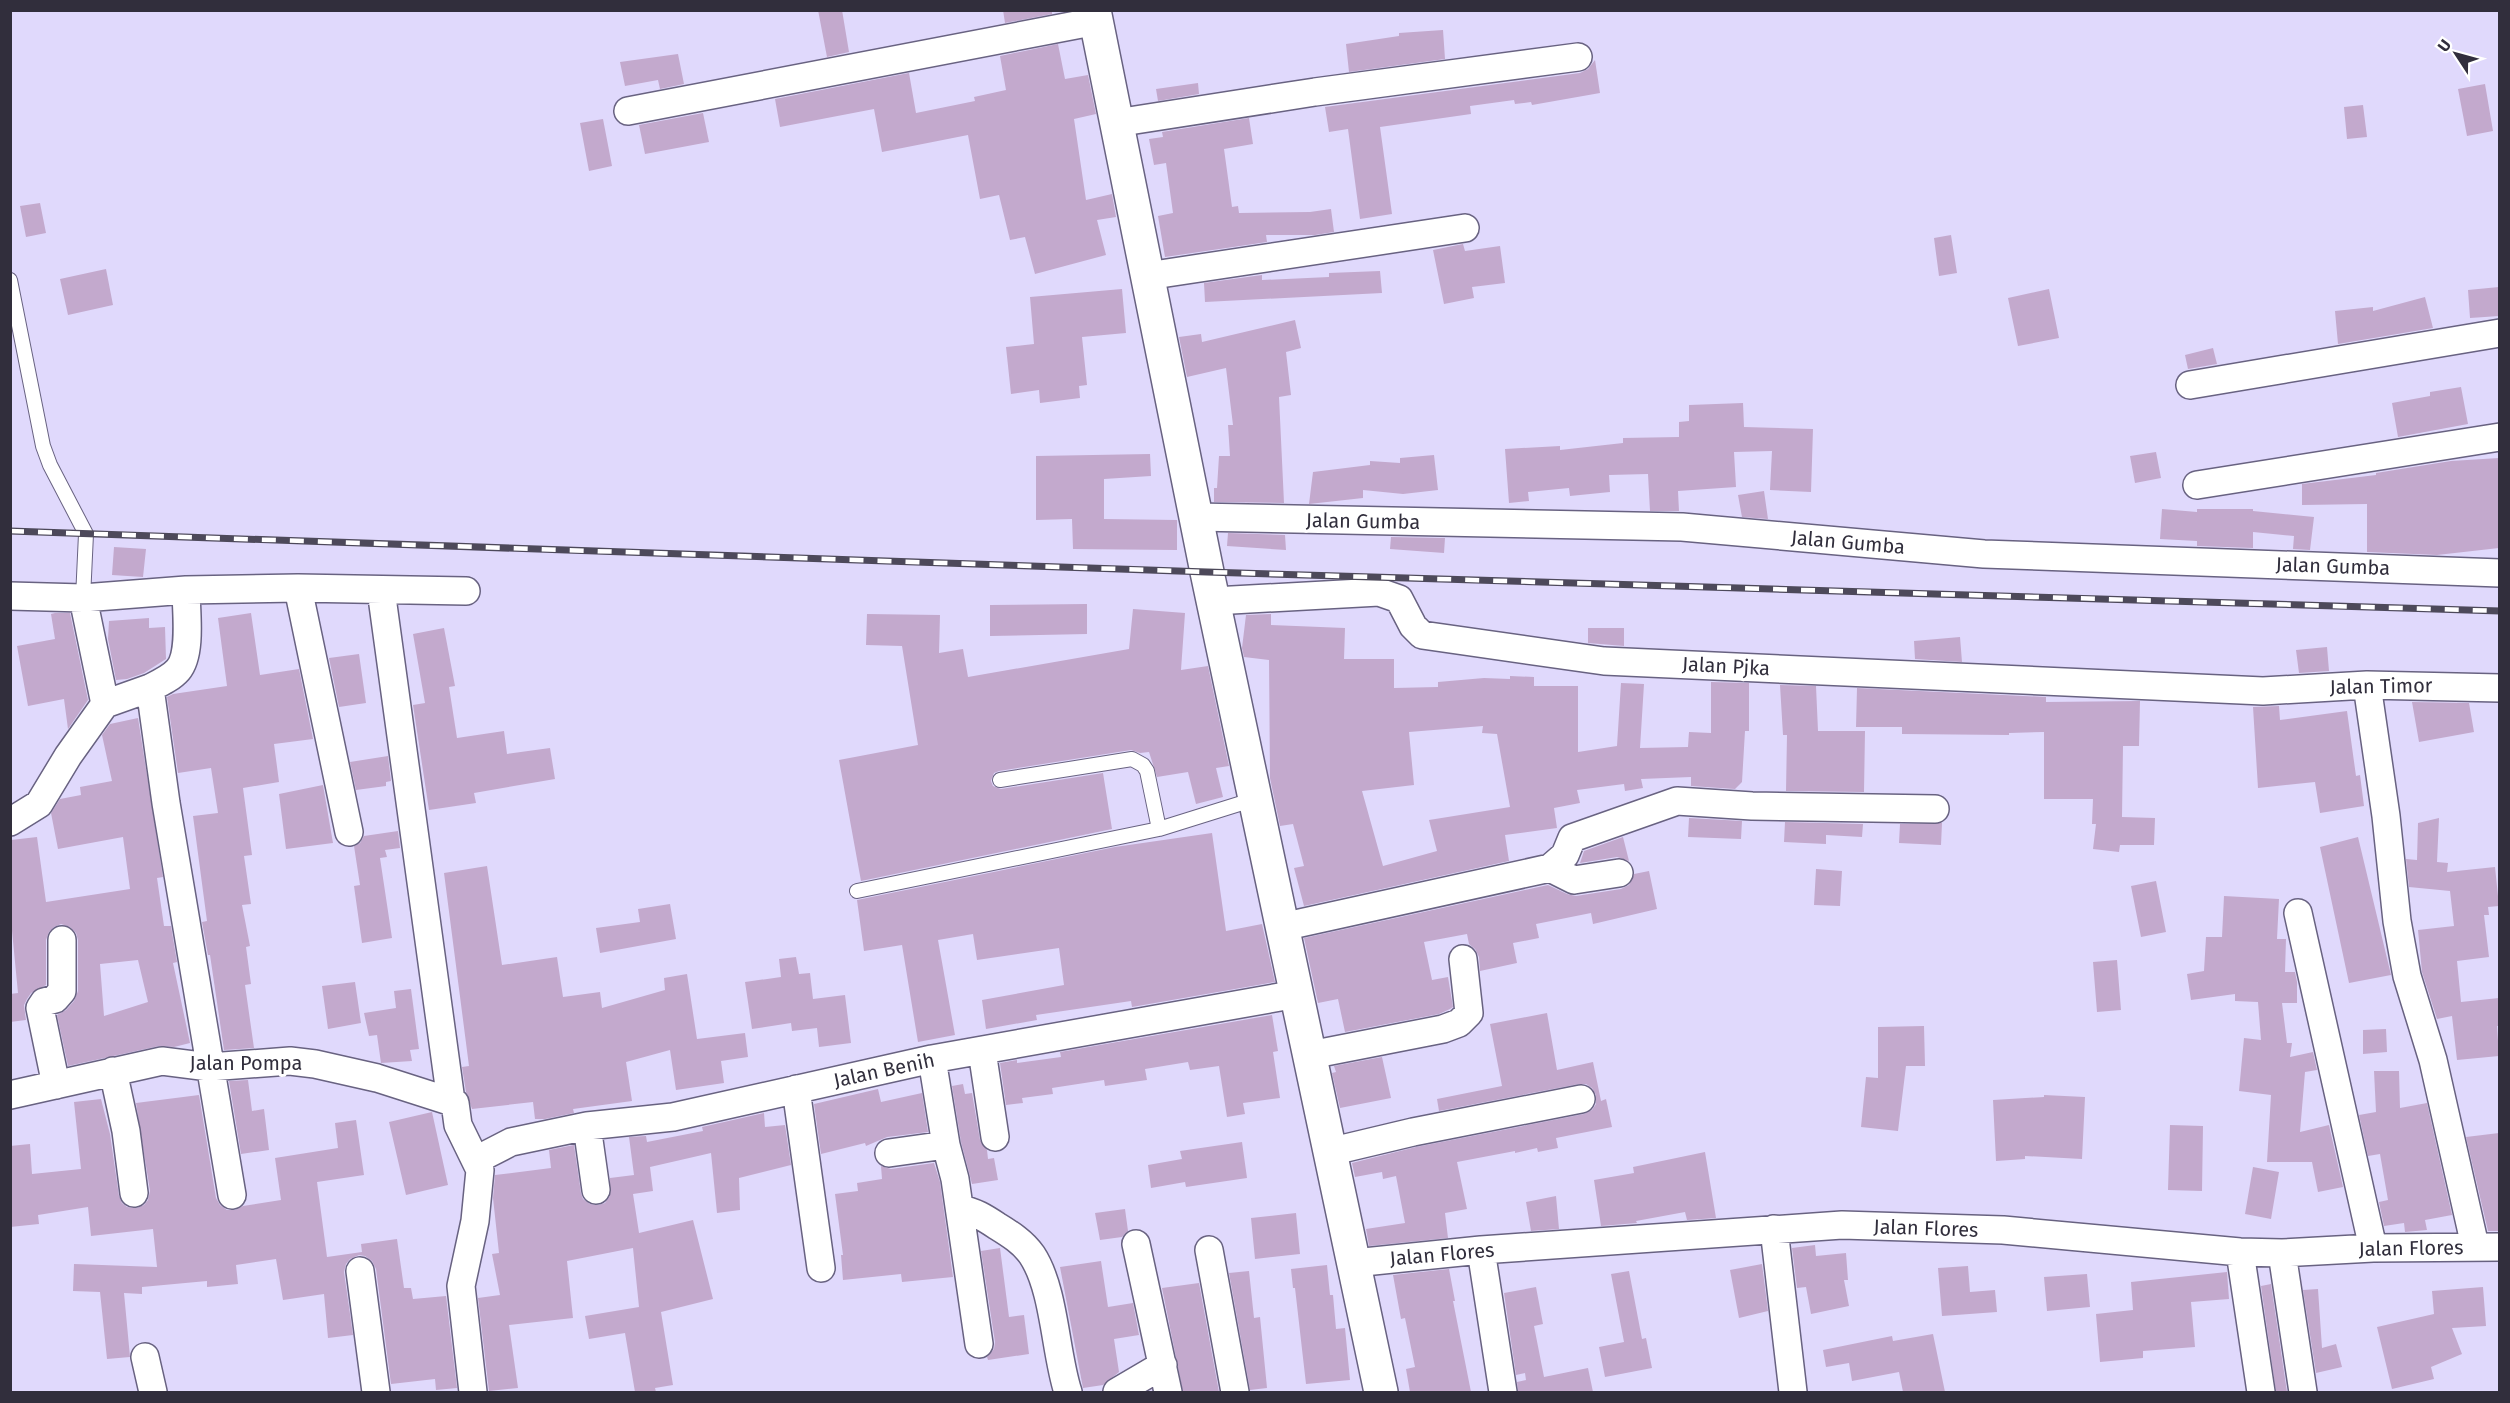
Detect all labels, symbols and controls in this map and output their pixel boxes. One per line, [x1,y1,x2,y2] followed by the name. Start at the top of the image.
[2426,24,2486,84] north arrow
[2434,36,2455,55] text: U
[1306,508,1420,534] street label: Jalan Gumba
[1790,525,1906,559] street label: Jalan Gumba
[2275,552,2391,580] street label: Jalan Gumba
[1681,652,1771,680] street label: Jalan Pjka
[2329,673,2433,699] street label: Jalan Timor
[831,1048,937,1092] street label: Jalan Benih
[190,1051,302,1075] street label: Jalan Pompa
[1873,1214,1979,1242] street label: Jalan Flores
[2358,1235,2464,1261] street label: Jalan Flores
[1389,1237,1495,1271] street label: Jalan Flores

